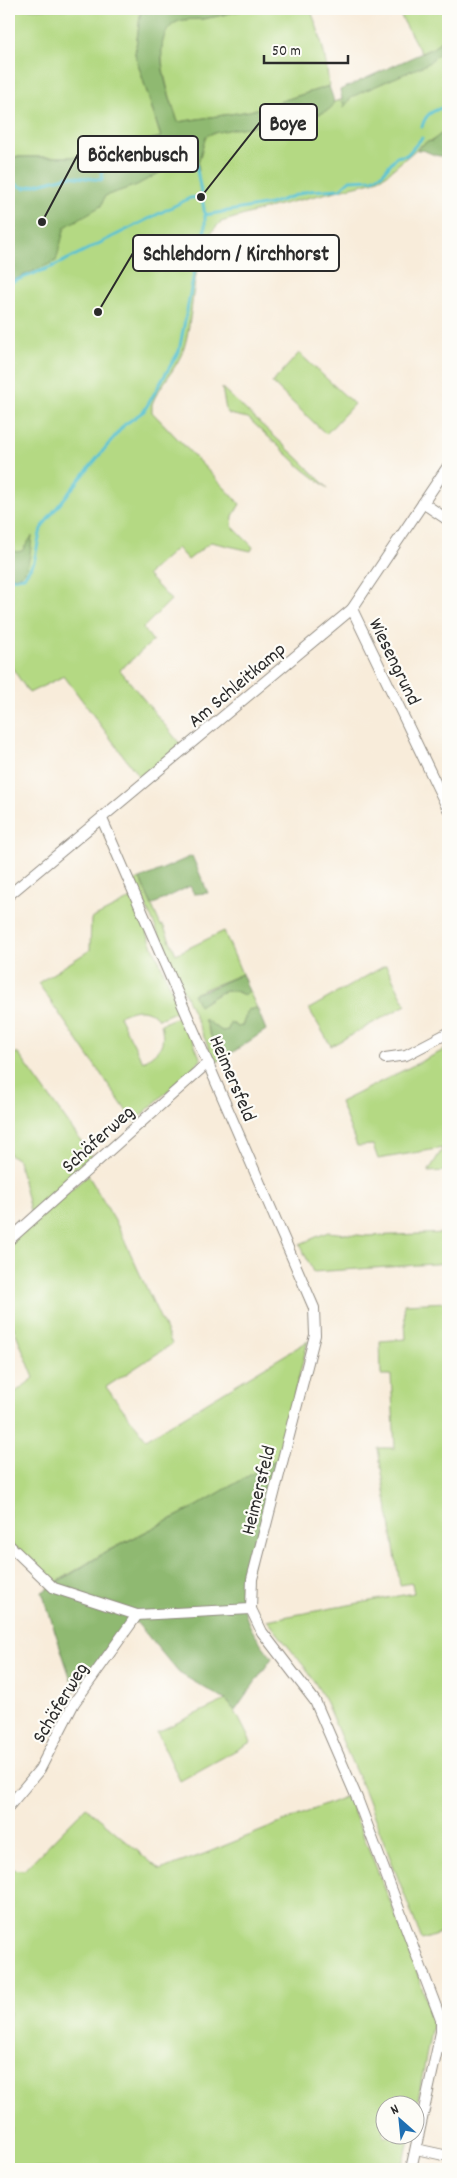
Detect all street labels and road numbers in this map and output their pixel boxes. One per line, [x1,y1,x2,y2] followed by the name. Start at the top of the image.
[360,614,426,711] street label: Wiesengrund
[183,637,293,736] street label: Am Schleitkamp
[201,1032,262,1127] street label: Heimersfeld
[56,1100,142,1181] street label: Schäferweg
[235,1443,285,1538] street label: Heimersfeld
[26,1658,97,1749] street label: Schäferweg

